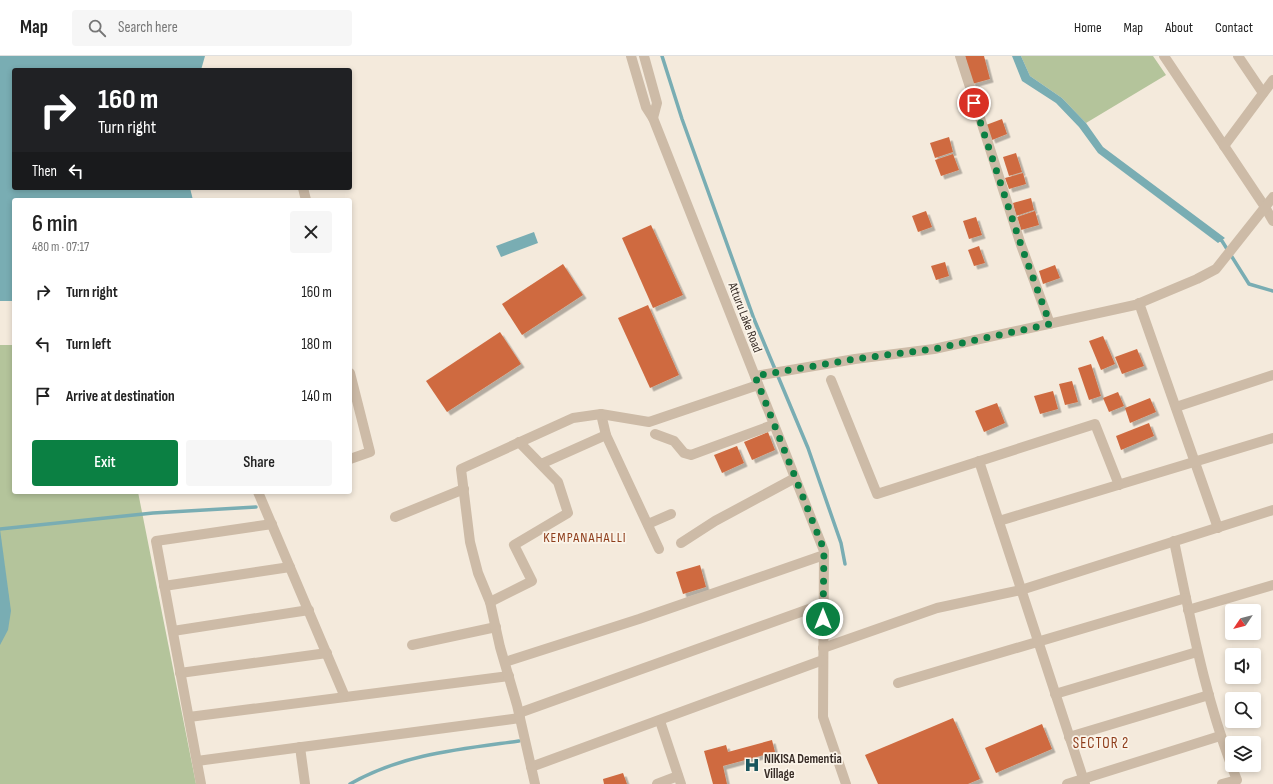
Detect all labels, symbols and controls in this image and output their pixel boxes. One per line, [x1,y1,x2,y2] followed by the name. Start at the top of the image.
[72,10,352,46] search box
[20,16,48,39] text: Map
[86,17,108,39] icon: search
[118,18,178,37] text: Search here
[1074,19,1102,36] text: Home
[1124,19,1143,36] text: Map
[1165,19,1193,36] text: About
[1215,19,1253,36] text: Contact
[98,83,158,116] text: 160 m
[32,84,84,136] icon: right
[957,86,991,120] pin
[963,92,985,114] icon: arrive
[98,117,156,138] text: Turn right
[65,160,87,182] icon: left
[32,162,57,181] text: Then
[32,209,78,238] text: 6 min
[290,211,332,253] button: close
[32,239,89,255] text: 480 m · 07:17
[724,279,766,355] street label: Atturu Lake Road
[32,281,54,303] icon: right
[66,283,118,302] text: Turn right
[301,283,332,302] text: 160 m
[32,333,54,355] icon: left
[66,335,111,354] text: Turn left
[301,335,332,354] text: 180 m
[32,385,54,407] icon: arrive
[66,387,175,406] text: Arrive at destination
[302,387,332,406] text: 140 m
[32,440,178,486] button: Exit
[186,440,332,486] button: Share
[543,529,627,546] district label: KEMPANAHALLI
[802,598,844,640] position arrow
[1225,604,1261,640] north arrow
[1225,604,1261,772] map controls
[1225,648,1261,684] button: sound
[1225,692,1261,728] button: search
[1073,734,1129,753] district label: SECTOR 2
[1225,736,1261,772] button: layers
[764,751,842,782] place label: NIKISA Dementia Village
[743,756,761,774] hospital icon: NIKISA Dementia Village

